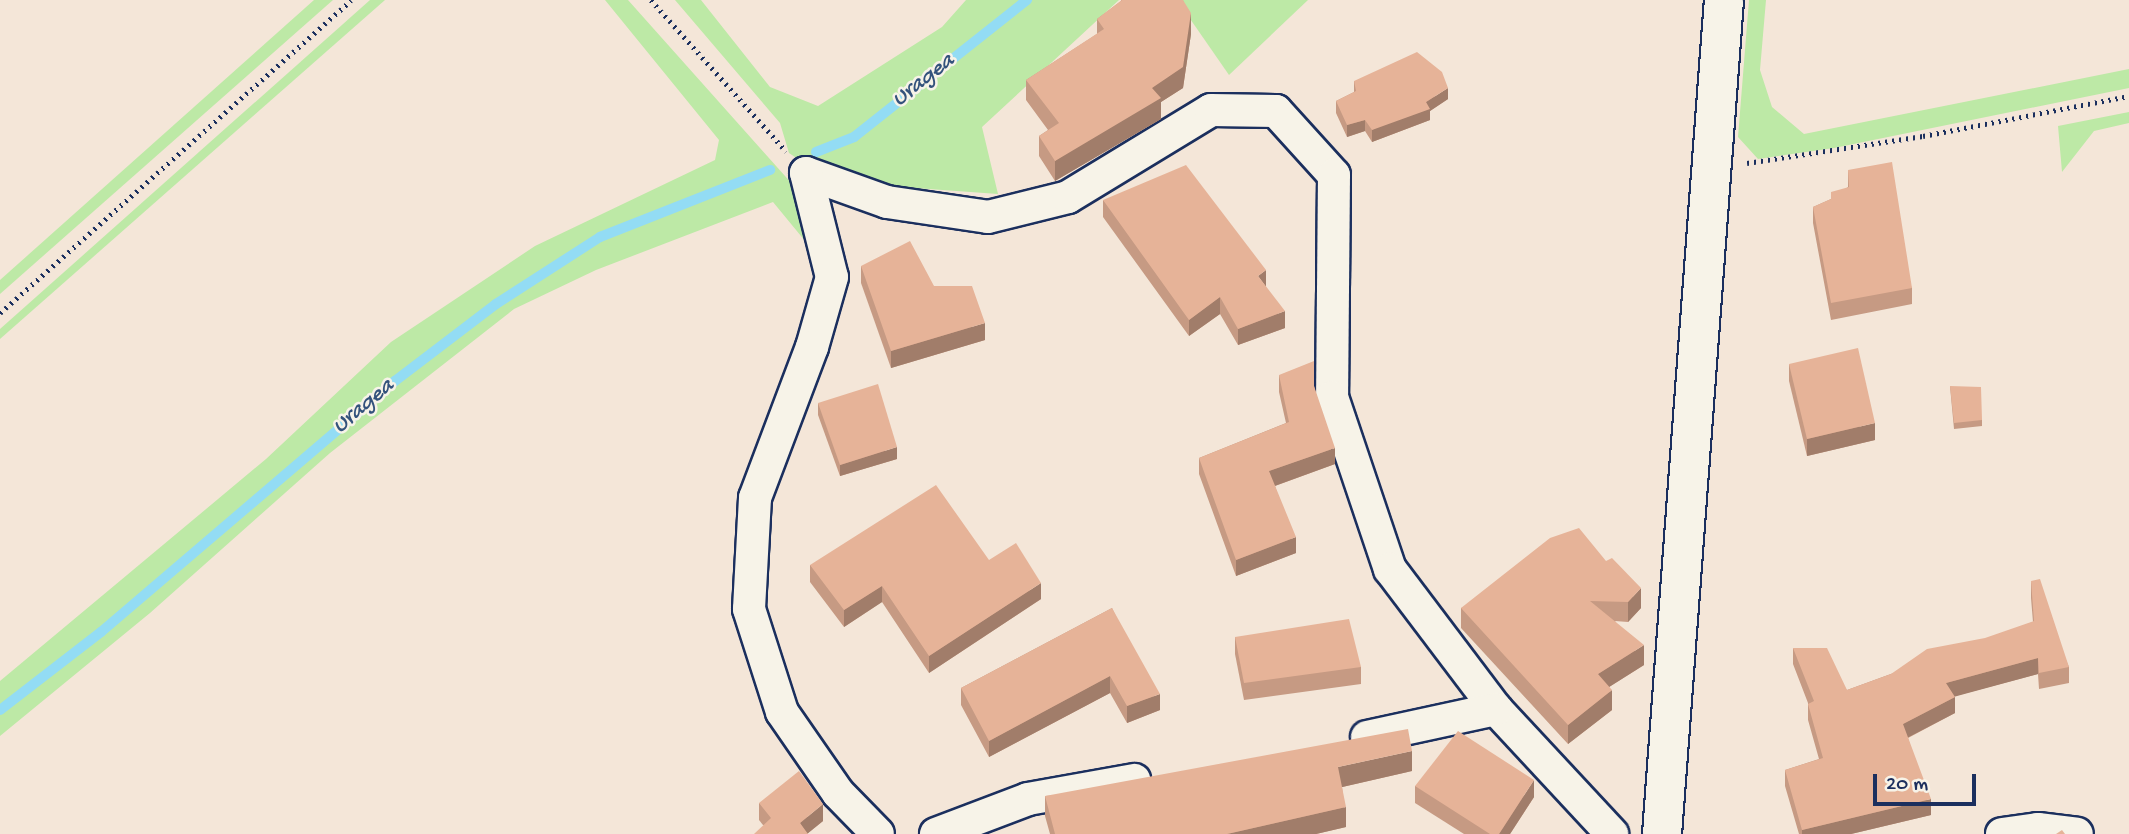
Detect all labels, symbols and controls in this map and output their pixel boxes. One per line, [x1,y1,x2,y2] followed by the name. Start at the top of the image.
[887,48,961,114] water label: Uragea
[328,373,400,441] water label: Uragea
[1877,760,1980,804] scale bar
[1886,773,1928,798] text: 20 m

